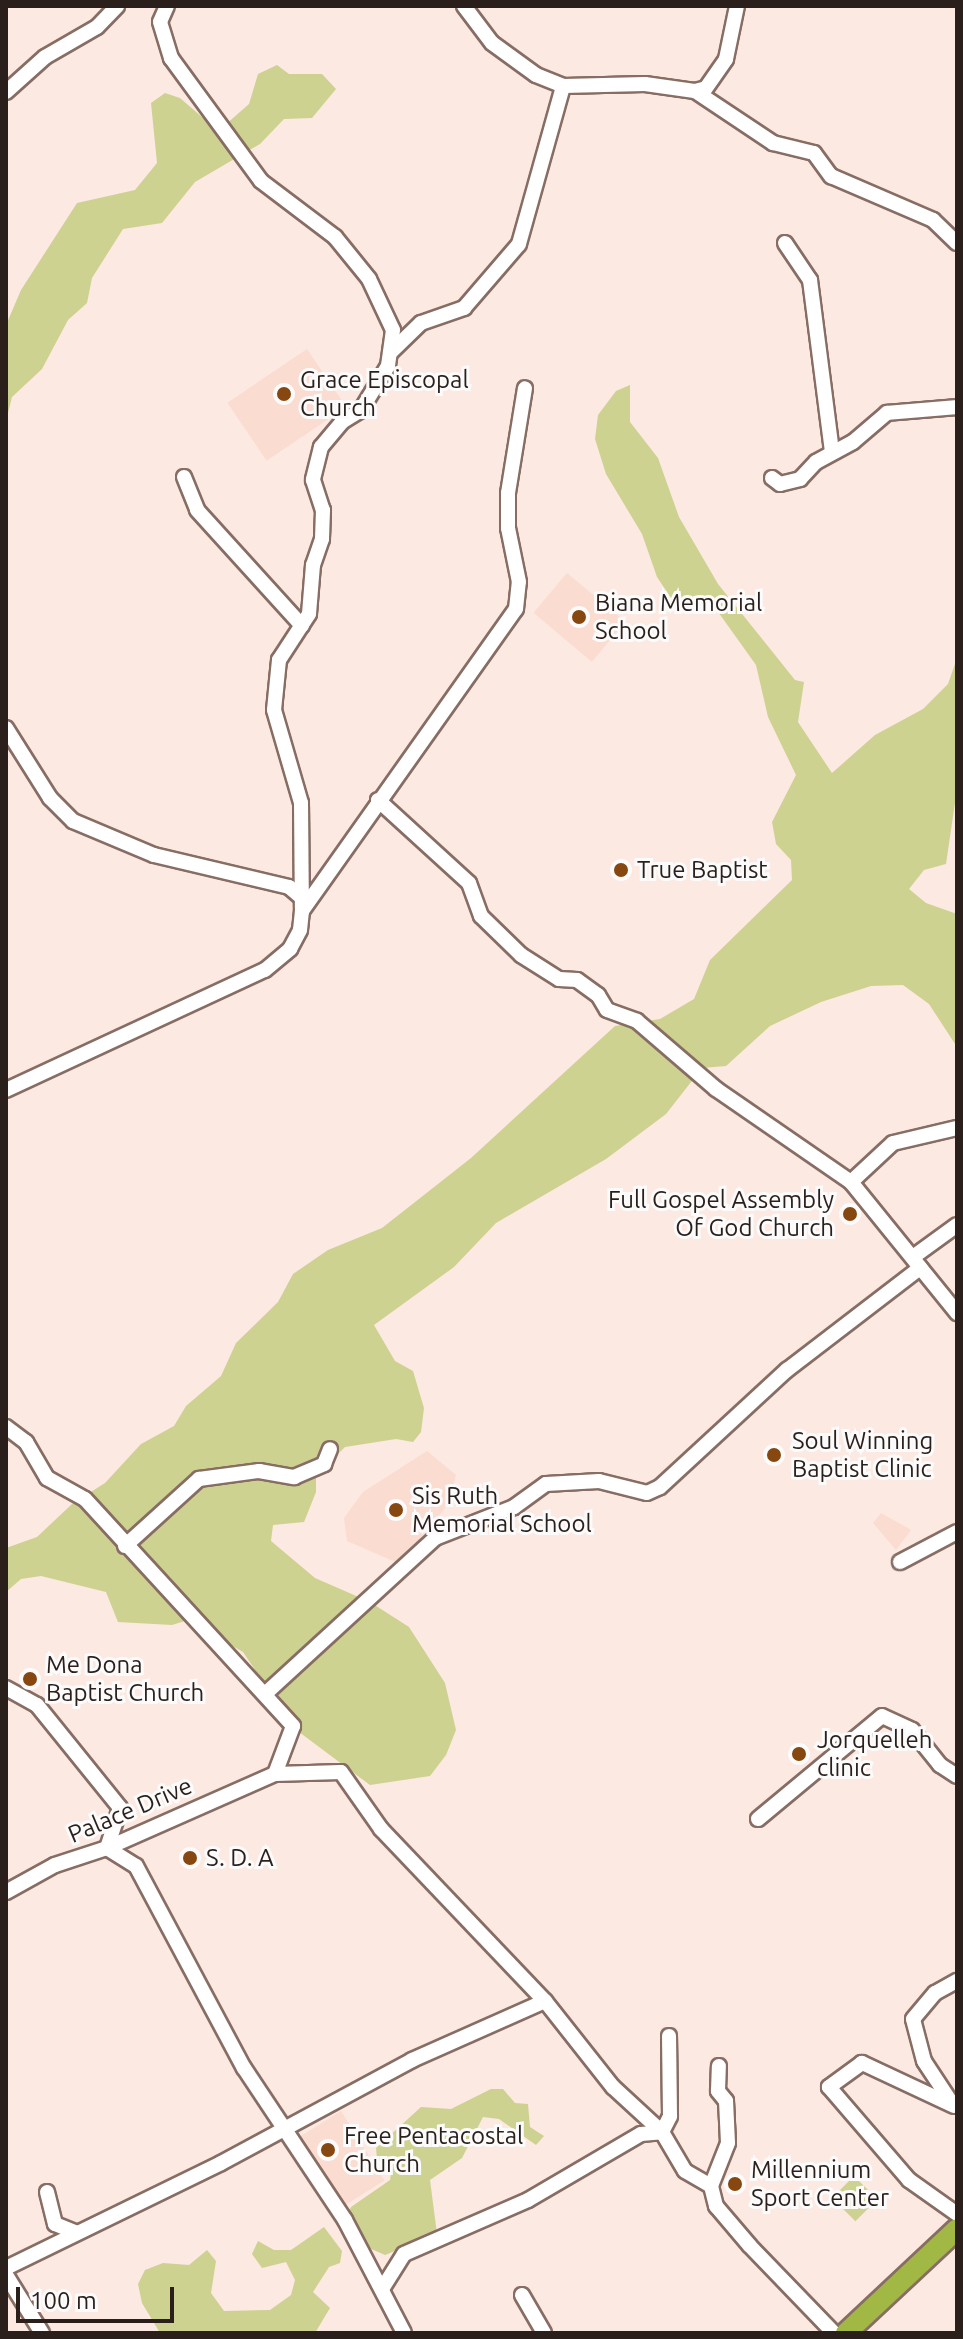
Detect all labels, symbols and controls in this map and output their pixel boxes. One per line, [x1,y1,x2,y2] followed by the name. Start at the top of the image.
[300,366,469,422] place label: Grace Episcopal Church
[275,385,293,403] marker: Grace Episcopal Church
[595,589,762,645] place label: Biana Memorial School
[570,608,588,626] marker: Biana Memorial School
[637,856,768,884] place label: True Baptist
[612,861,630,879] marker: True Baptist
[608,1186,834,1242] place label: Full Gospel Assembly Of God Church
[841,1205,859,1223] marker: Full Gospel Assembly Of God Church
[792,1427,933,1483] place label: Soul Winning Baptist Clinic
[763,1444,785,1466] marker: Soul Winning Baptist Clinic
[412,1482,592,1538] place label: Sis Ruth Memorial School
[387,1501,405,1519] marker: Sis Ruth Memorial School
[46,1651,204,1707] place label: Me Dona Baptist Church
[21,1670,39,1688] marker: Me Dona Baptist Church
[817,1726,932,1782] place label: Jorquelleh clinic
[788,1743,810,1765] marker: Jorquelleh clinic
[64,1771,196,1849] street label: Palace Drive
[206,1844,274,1872] place label: S. D. A
[181,1849,199,1867] marker: S. D. A
[344,2122,523,2178] place label: Free Pentacostal Church
[319,2141,337,2159] marker: Free Pentacostal Church
[751,2156,889,2212] place label: Millennium Sport Center
[726,2175,744,2193] marker: Millennium Sport Center
[20,2271,178,2321] scale bar
[30,2287,97,2314] text: 100 m

